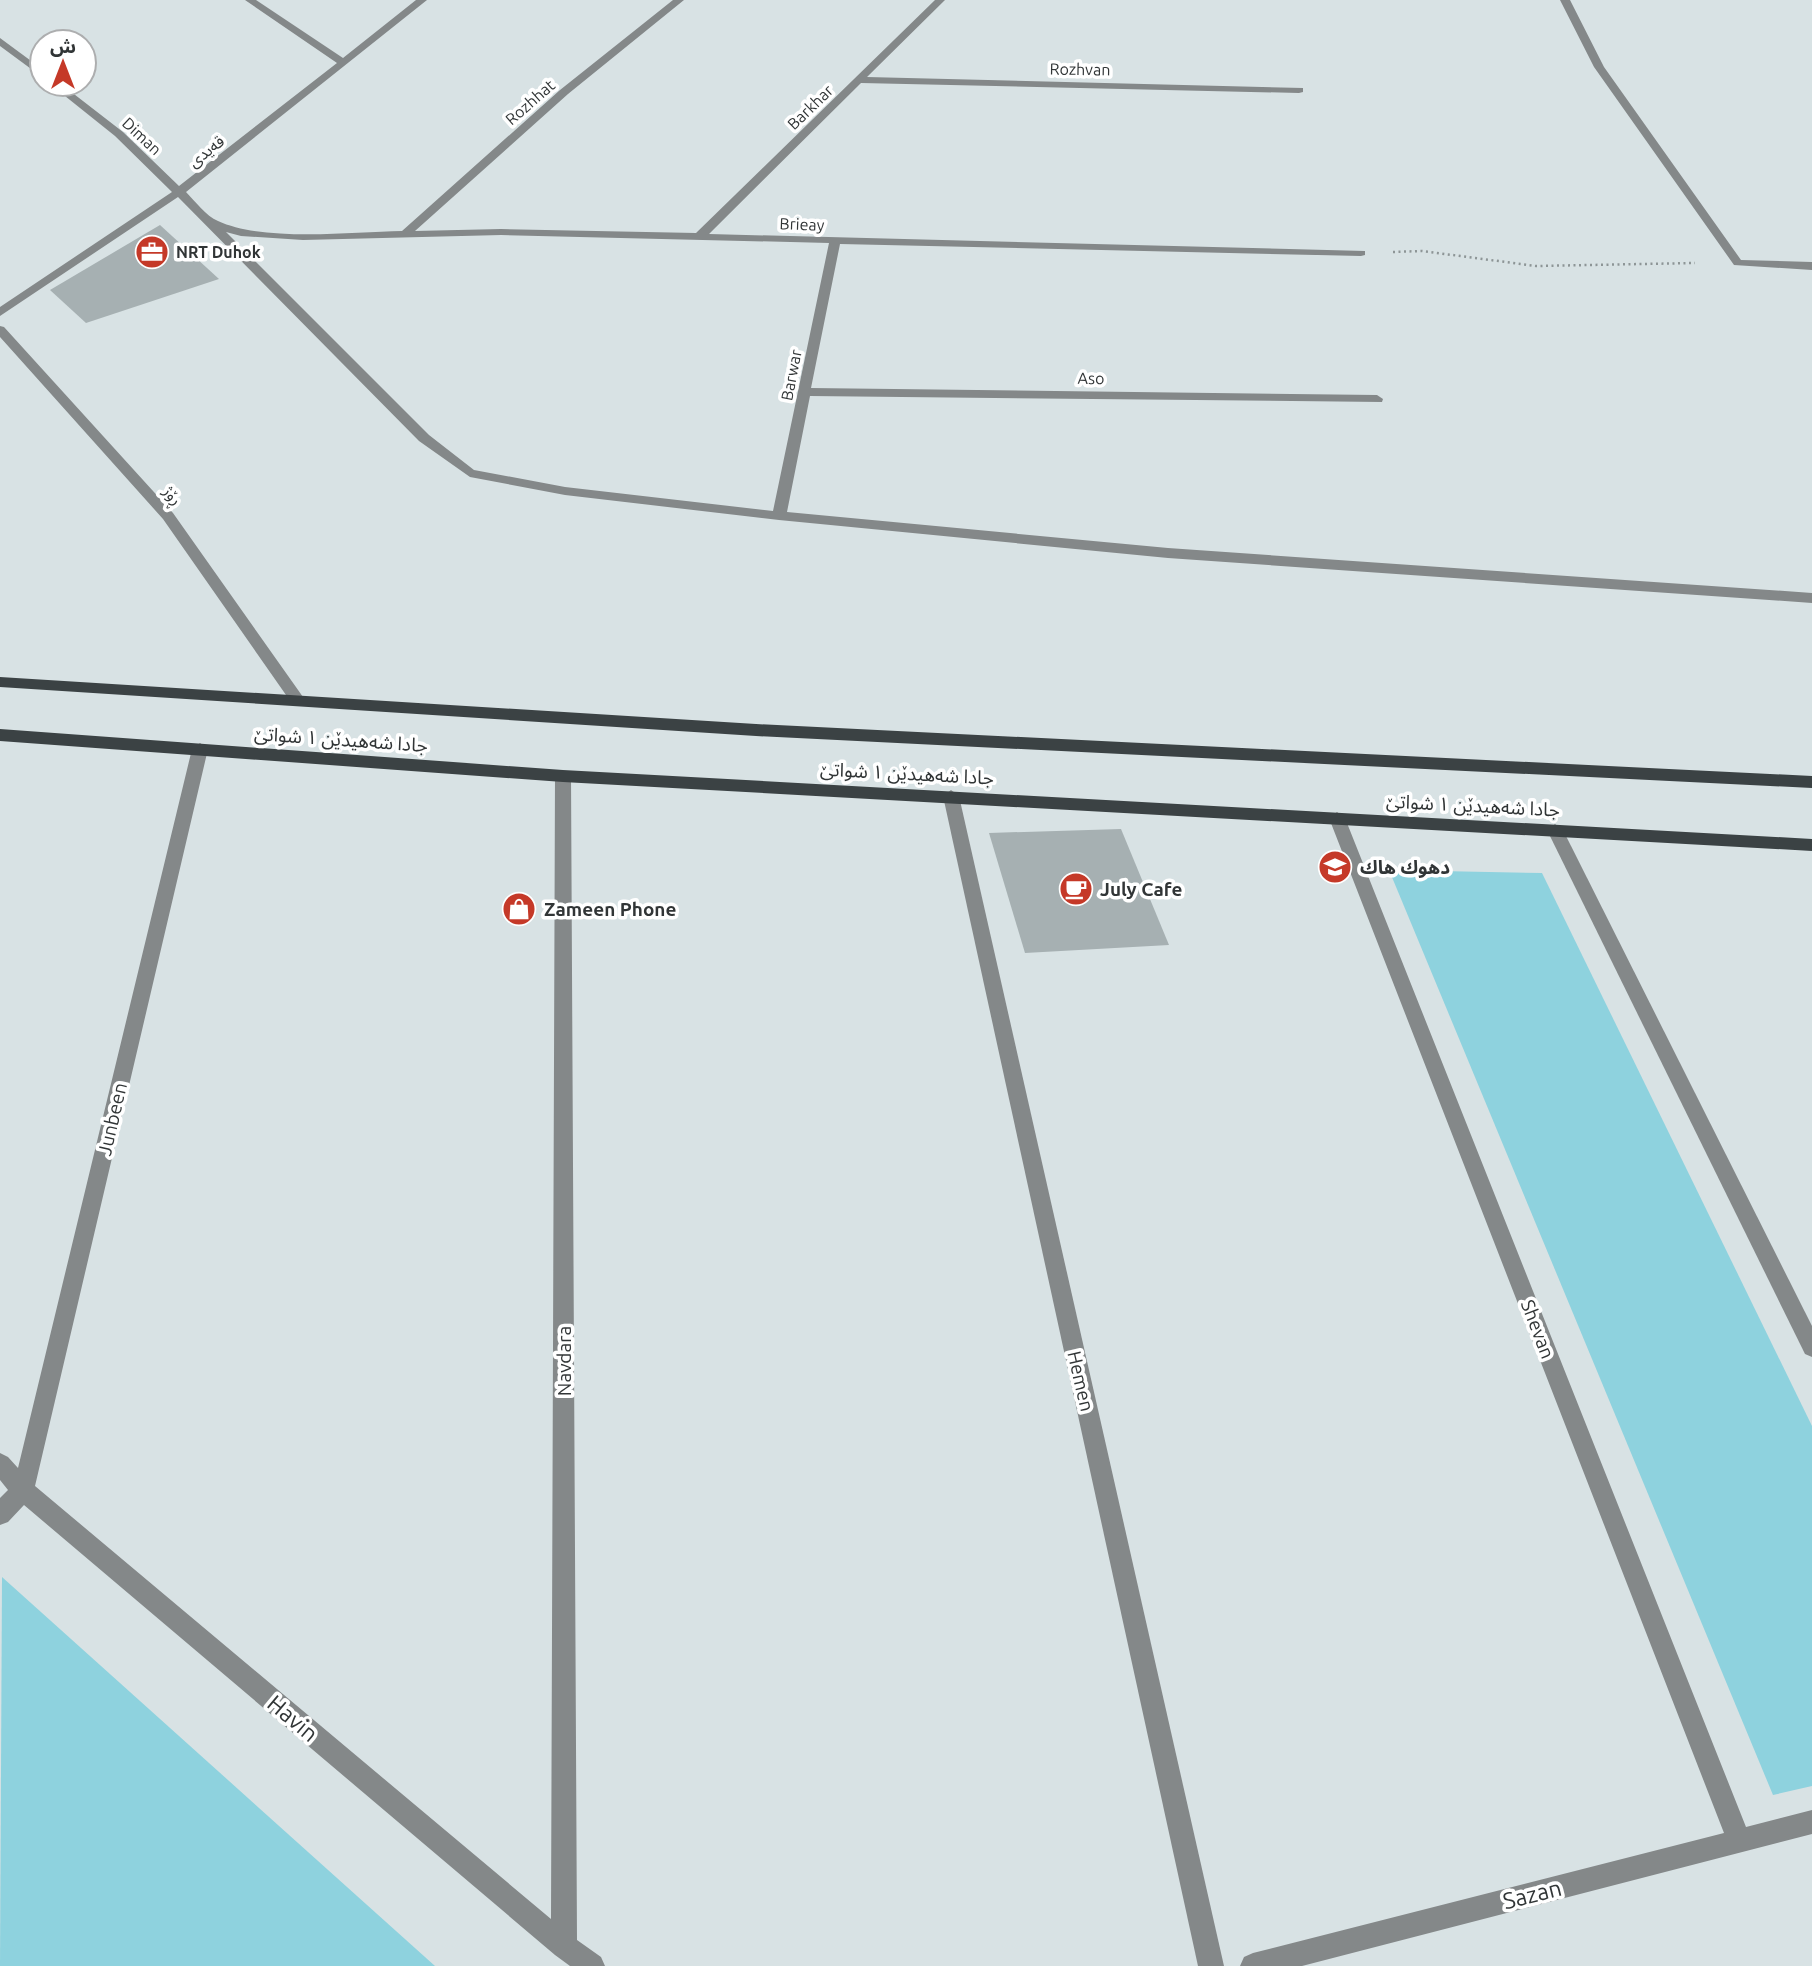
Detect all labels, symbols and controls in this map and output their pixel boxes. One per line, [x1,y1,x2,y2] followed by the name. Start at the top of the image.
[28,28,98,98] north arrow
[50,35,76,57] text: ش
[1049,59,1111,79] street label: Rozhvan
[502,75,559,128] street label: Rozhhat
[784,81,836,133] street label: Barkhar
[119,114,165,158] street label: Diman
[185,131,228,171] street label: قەیدی
[779,214,825,234] street label: Brieay
[133,233,171,271] office icon: NRT Duhok
[176,243,261,261] place label: NRT Duhok
[777,348,805,402] street label: Barwar
[1077,369,1105,387] street label: Aso
[155,481,186,512] street label: ڕۆژ
[253,722,429,757] street label: جادا شەهیدێن ١ شواتێ
[819,757,994,790] street label: جادا شەهیدێن ١ شواتێ
[1385,789,1560,822] street label: جادا شەهیدێن ١ شواتێ
[1316,848,1354,886] school or university icon: دهوك هاك
[1360,856,1450,878] place label: دهوك هاك
[1057,870,1095,908] cafe icon: July Cafe
[1100,878,1182,900] place label: July Cafe
[500,890,538,928] shop icon: Zameen Phone
[544,898,676,920] place label: Zameen Phone
[93,1080,131,1158] street label: Junbeen
[1517,1297,1559,1361] street label: Shevan
[553,1326,575,1396] street label: Navdara
[1063,1349,1099,1413] street label: Hemen
[263,1690,323,1746] street label: Havin
[1500,1875,1564,1913] street label: Sazan

